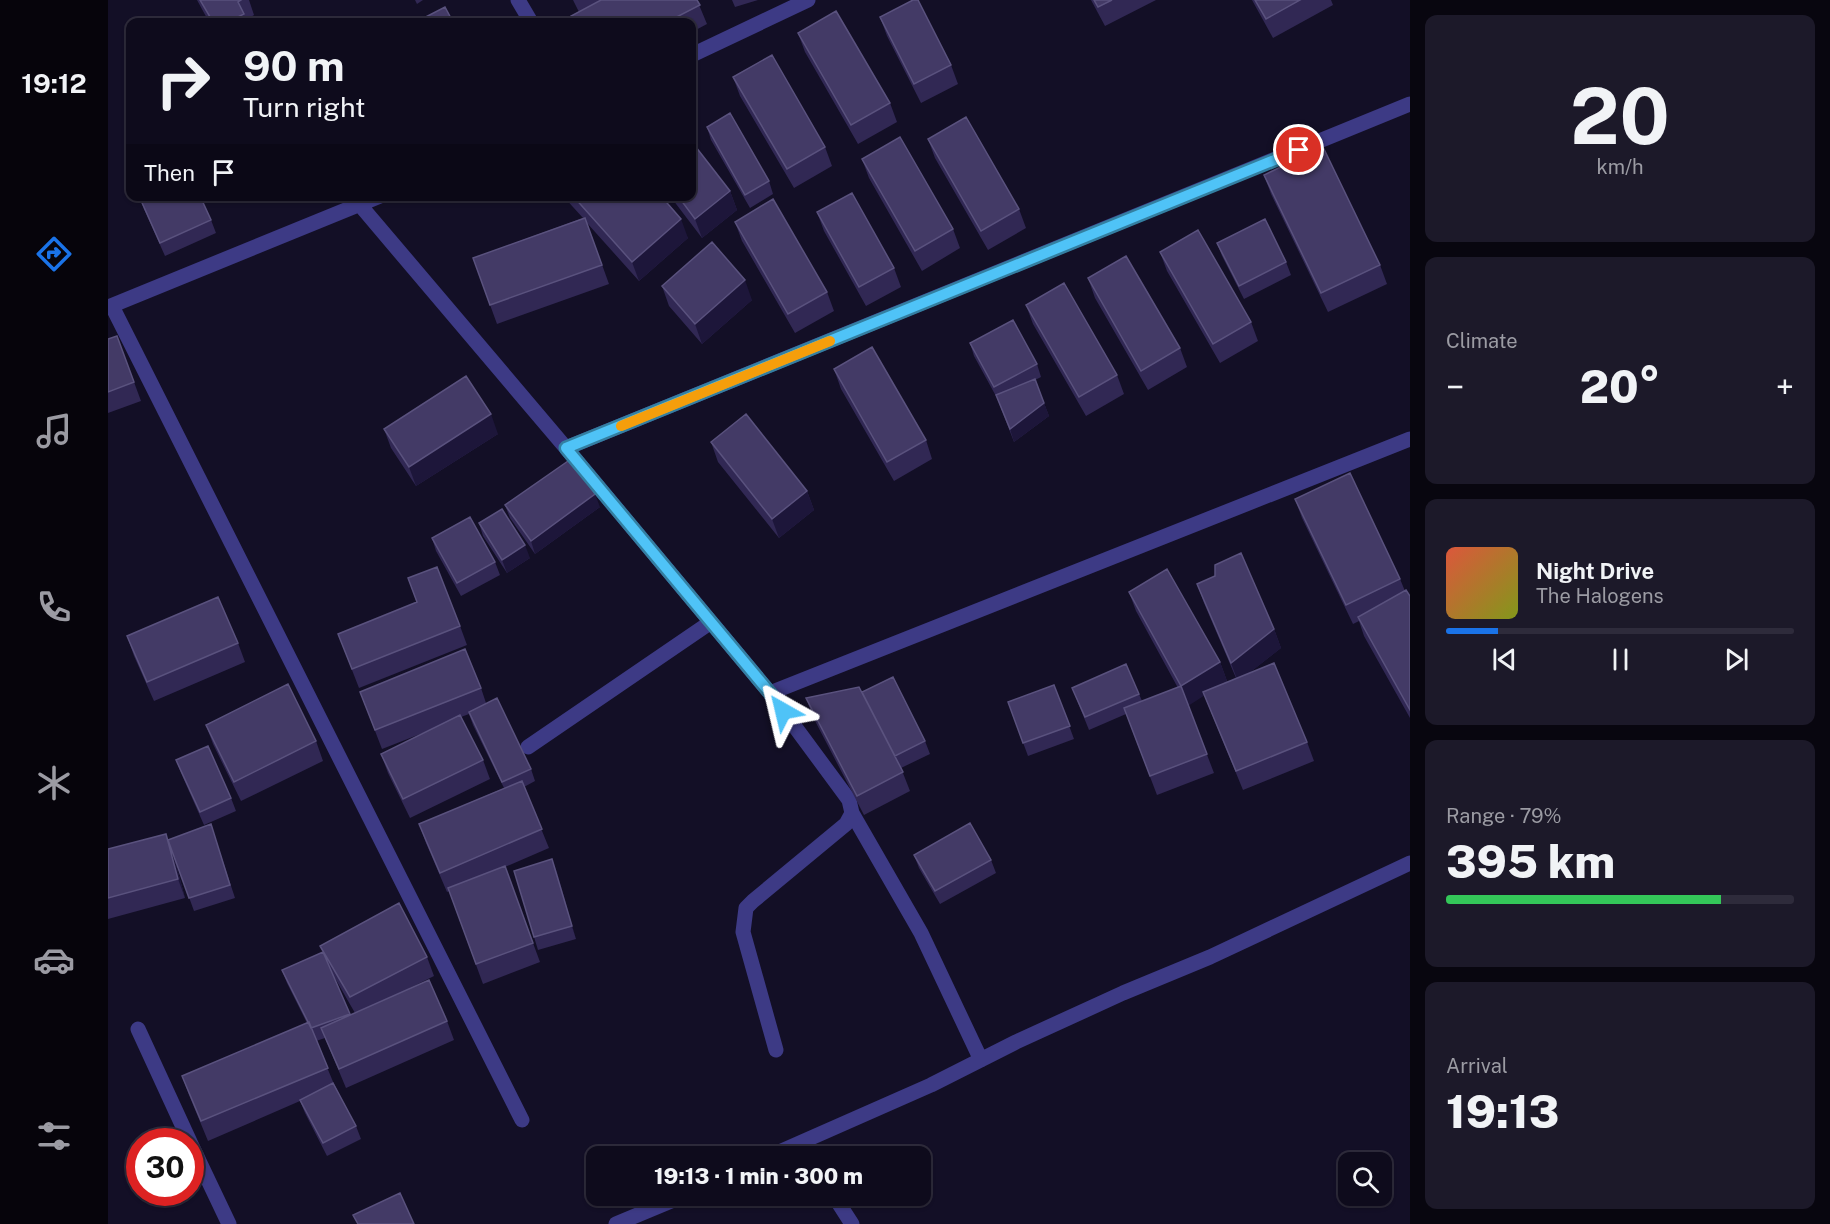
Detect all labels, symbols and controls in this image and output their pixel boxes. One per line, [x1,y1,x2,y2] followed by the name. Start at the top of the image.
[243,41,345,90] text: 90 m
[144,42,222,120] icon: right
[21,67,87,99] text: 19:12
[1570,70,1670,162] text: 20
[243,91,366,123] text: Turn right
[1273,124,1324,175] pin
[1282,133,1315,166] icon: arrive
[1596,155,1644,179] text: km/h
[207,156,240,189] icon: arrive
[144,160,195,186] text: Then
[33,233,75,275] icon: directions
[1446,329,1518,353] text: Climate
[1580,360,1660,413] text: 20°
[1446,368,1464,406] text: −
[1776,368,1794,406] text: +
[33,410,75,452] icon: music
[1536,558,1654,584] text: Night Drive
[1536,584,1664,608] text: The Halogens
[33,586,75,628] icon: phone
[1488,643,1521,676] icon: previous
[1604,643,1637,676] icon: pause
[1720,643,1753,676] icon: next
[751,679,815,743] position arrow
[33,762,75,804] icon: climate
[1446,804,1562,828] text: Range · 79%
[1446,835,1615,888] text: 395 km
[33,939,75,981] icon: car
[1446,1054,1508,1078] text: Arrival
[1446,1085,1559,1138] text: 19:13
[33,1115,75,1157] icon: filters
[126,1128,204,1206] speed limit sign: 30
[1338,1152,1392,1206] map controls
[1338,1152,1392,1206] button: search
[654,1163,863,1189] text: 19:13 · 1 min · 300 m

